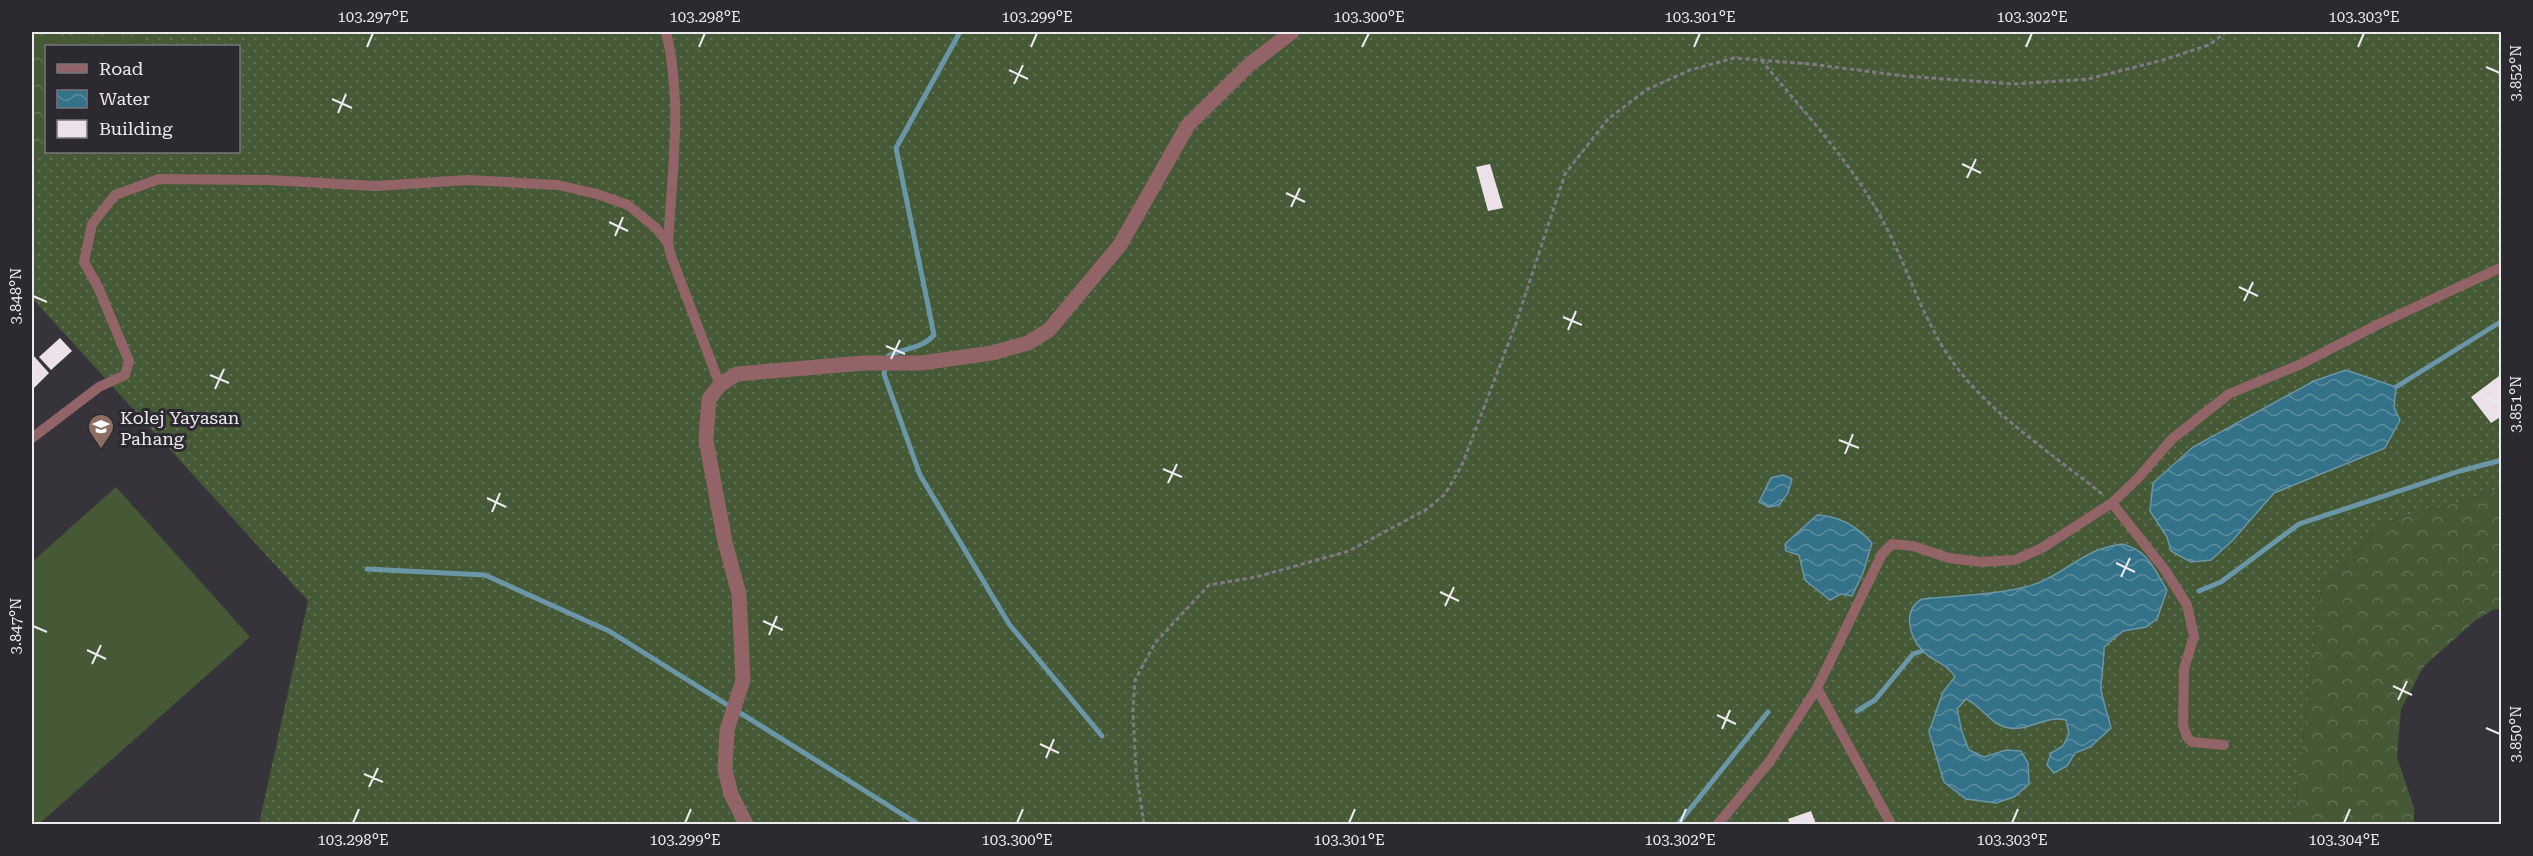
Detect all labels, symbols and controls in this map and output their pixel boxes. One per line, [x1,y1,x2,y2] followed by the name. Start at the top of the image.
[337,8,409,26] text: 103.297°E
[669,8,741,26] text: 103.298°E
[1001,8,1073,26] text: 103.299°E
[1333,8,1405,26] text: 103.300°E
[1664,8,1736,26] text: 103.301°E
[1996,8,2068,26] text: 103.302°E
[2328,8,2400,26] text: 103.303°E
[45,45,240,153] legend
[2507,45,2525,101] text: 3.852°N
[99,58,144,79] text: Road
[99,88,150,109] text: Water
[99,118,173,139] text: Building
[7,268,25,324] text: 3.848°N
[2507,376,2525,432] text: 3.851°N
[120,407,240,449] place label: Kolej Yayasan Pahang
[86,412,116,450] school or university icon: Kolej Yayasan Pahang
[7,598,25,654] text: 3.847°N
[2507,706,2525,762] text: 3.850°N
[317,831,389,849] text: 103.298°E
[649,831,721,849] text: 103.299°E
[981,831,1053,849] text: 103.300°E
[1313,831,1385,849] text: 103.301°E
[1644,831,1716,849] text: 103.302°E
[1976,831,2048,849] text: 103.303°E
[2308,831,2380,849] text: 103.304°E

